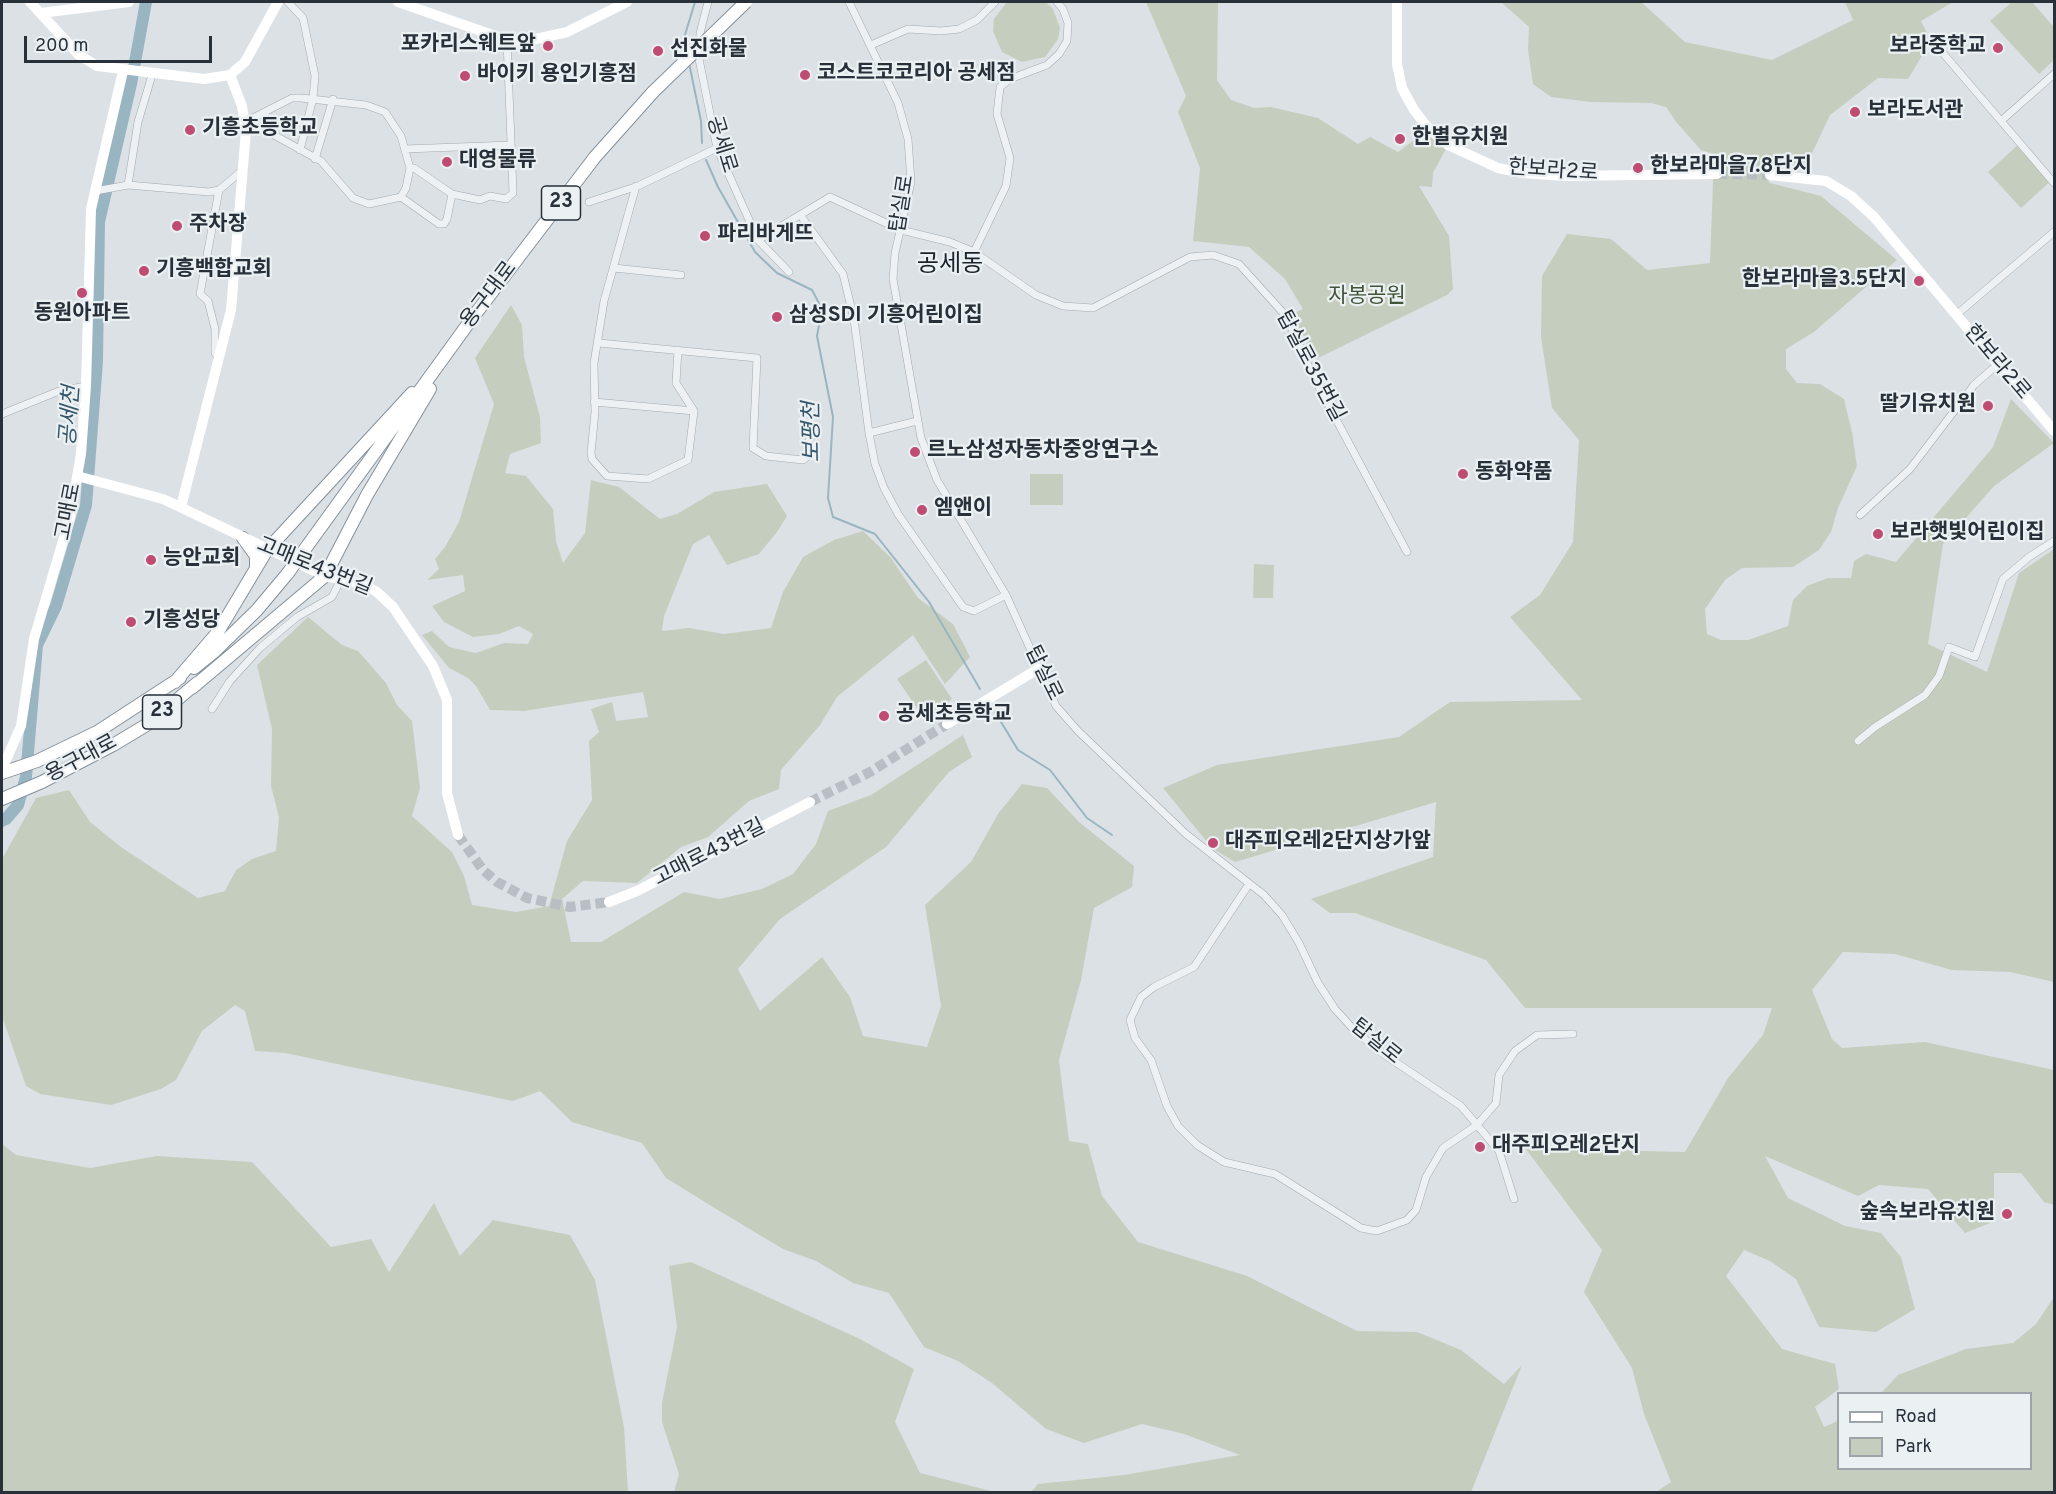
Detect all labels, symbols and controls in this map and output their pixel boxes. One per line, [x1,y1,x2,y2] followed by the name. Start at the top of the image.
[27,24,214,62] scale bar
[401,33,536,59] place label: 포카리스웨트앞
[35,35,88,58] text: 200 m
[1889,35,1986,61] place label: 보라중학교
[670,38,747,64] place label: 선진화물
[541,39,555,53] marker: 포카리스웨트앞
[1991,41,2005,55] marker: 보라중학교
[651,44,665,58] marker: 선진화물
[817,62,1015,88] place label: 코스트코코리아 공세점
[477,63,637,89] place label: 바이키 용인기흥점
[798,68,812,82] marker: 코스트코코리아 공세점
[458,69,472,83] marker: 바이키 용인기흥점
[1867,99,1964,125] place label: 보라도서관
[1848,105,1862,119] marker: 보라도서관
[699,114,741,176] street label: 공세로
[202,117,318,143] place label: 기흥초등학교
[183,123,197,137] marker: 기흥초등학교
[1412,126,1509,152] place label: 한별유치원
[1393,132,1407,146] marker: 한별유치원
[459,149,536,175] place label: 대영물류
[440,155,454,169] marker: 대영물류
[1650,155,1812,181] place label: 한보라마을7.8단지
[1507,156,1599,188] street label: 한보라2로
[1631,161,1645,175] marker: 한보라마을7.8단지
[887,173,921,235] street label: 탑실로
[542,186,580,220] road number: 23
[189,213,247,239] place label: 주차장
[170,219,184,233] marker: 주차장
[717,223,814,249] place label: 파리바게뜨
[698,229,712,243] marker: 파리바게뜨
[917,252,983,280] district label: 공세동
[156,258,272,284] place label: 기흥백합교회
[457,258,523,334] street label: 용구대로
[137,264,151,278] marker: 기흥백합교회
[1742,268,1907,294] place label: 한보라마을3.5단지
[1912,274,1926,288] marker: 한보라마을3.5단지
[1328,285,1406,311] park label: 자봉공원
[75,286,89,300] marker: 동원아파트
[34,302,130,328] place label: 동원아파트
[789,304,983,330] place label: 삼성SDI 기흥어린이집
[1269,307,1349,427] street label: 탑실로35번길
[770,310,784,324] marker: 삼성SDI 기흥어린이집
[1957,320,2035,406] street label: 한보라2로
[57,385,87,447] water label: 공세천
[1879,393,1976,419] place label: 딸기유치원
[1981,399,1995,413] marker: 딸기유치원
[800,401,828,463] water label: 보평천
[927,439,1159,465] place label: 르노삼성자동차중앙연구소
[908,445,922,459] marker: 르노삼성자동차중앙연구소
[1475,461,1552,487] place label: 동화약품
[1456,467,1470,481] marker: 동화약품
[52,481,88,543] street label: 고매로
[934,497,992,523] place label: 엠앤이
[915,503,929,517] marker: 엠앤이
[1890,521,2045,547] place label: 보라햇빛어린이집
[1871,527,1885,541] marker: 보라햇빛어린이집
[253,533,375,603] street label: 고매로43번길
[163,547,240,573] place label: 능안교회
[144,553,158,567] marker: 능안교회
[143,609,220,635] place label: 기흥성당
[124,615,138,629] marker: 기흥성당
[1018,642,1066,706] street label: 탑실로
[142,695,182,729] road number: 23
[896,703,1012,729] place label: 공세초등학교
[877,709,891,723] marker: 공세초등학교
[42,731,122,789] street label: 용구대로
[650,815,770,893] street label: 고매로43번길
[1225,830,1431,856] place label: 대주피오레2단지상가앞
[1206,836,1220,850] marker: 대주피오레2단지상가앞
[1345,1015,1405,1071] street label: 탑실로
[1492,1134,1640,1160] place label: 대주피오레2단지
[1473,1140,1487,1154] marker: 대주피오레2단지
[1860,1201,1995,1227] place label: 숲속보라유치원
[2000,1207,2014,1221] marker: 숲속보라유치원
[1837,1392,2032,1470] legend
[1895,1406,1937,1429] text: Road
[1895,1436,1932,1459] text: Park

